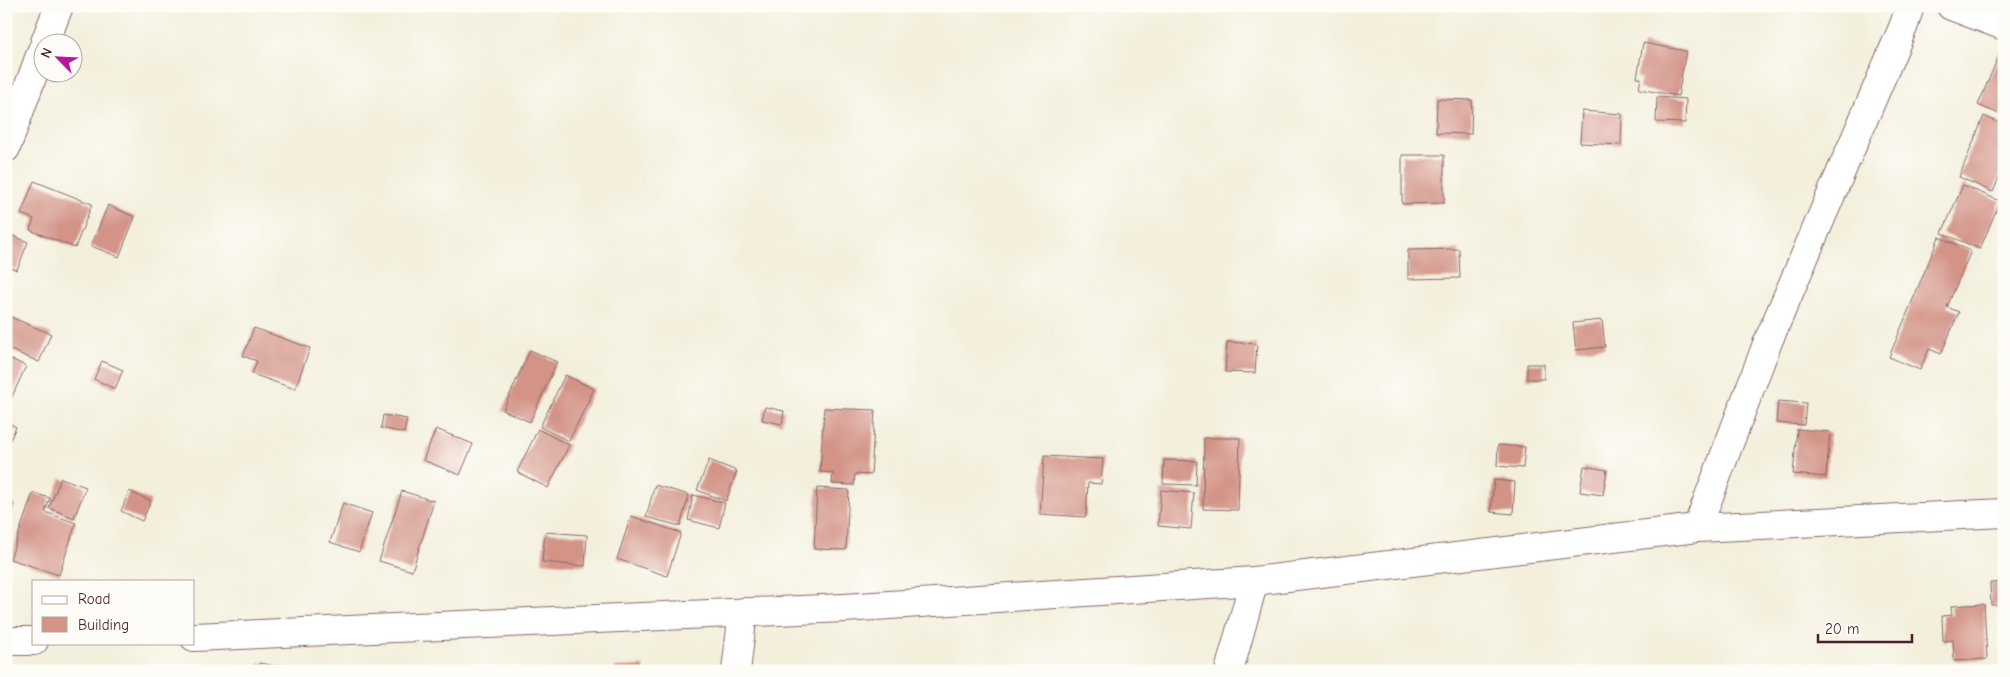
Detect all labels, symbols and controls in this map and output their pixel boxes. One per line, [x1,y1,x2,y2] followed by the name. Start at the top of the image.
[32,32,82,82] north arrow
[37,45,56,61] text: N
[32,580,195,644] legend
[78,590,110,608] text: Road
[1818,612,1911,644] scale bar
[78,616,129,634] text: Building
[1825,620,1859,638] text: 20 m

